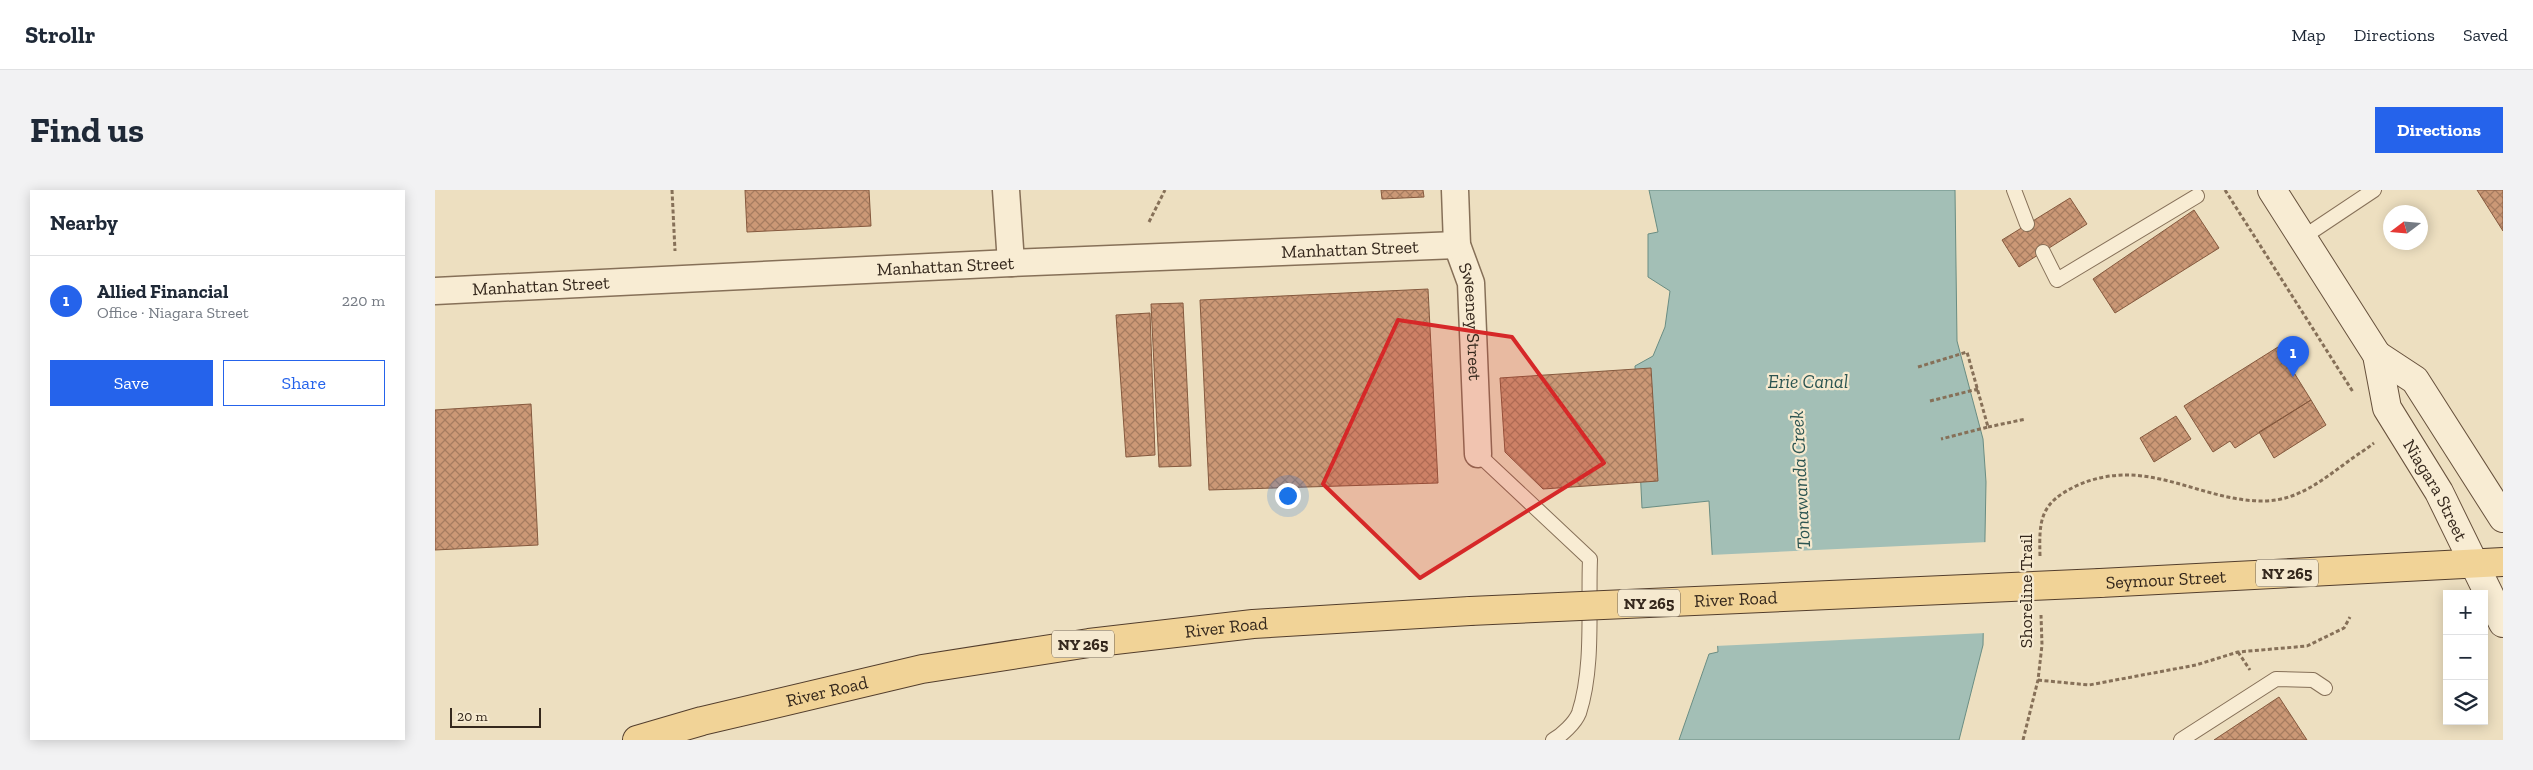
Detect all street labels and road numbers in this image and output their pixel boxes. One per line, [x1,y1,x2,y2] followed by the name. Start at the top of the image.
[1281,236,1420,263] street label: Manhattan Street
[876,252,1015,281] street label: Manhattan Street
[1453,260,1486,382] street label: Sweeney Street
[472,272,610,300] street label: Manhattan Street
[2398,435,2472,545] street label: Niagara Street
[2015,534,2037,648] street label: Shoreline Trail
[2256,559,2318,586] road number: NY 265
[2105,565,2227,594] street label: Seymour Street
[1694,586,1778,612] street label: River Road
[1618,589,1680,616] road number: NY 265
[1184,612,1269,643] street label: River Road
[1052,630,1114,658] road number: NY 265
[784,671,870,712] street label: River Road

